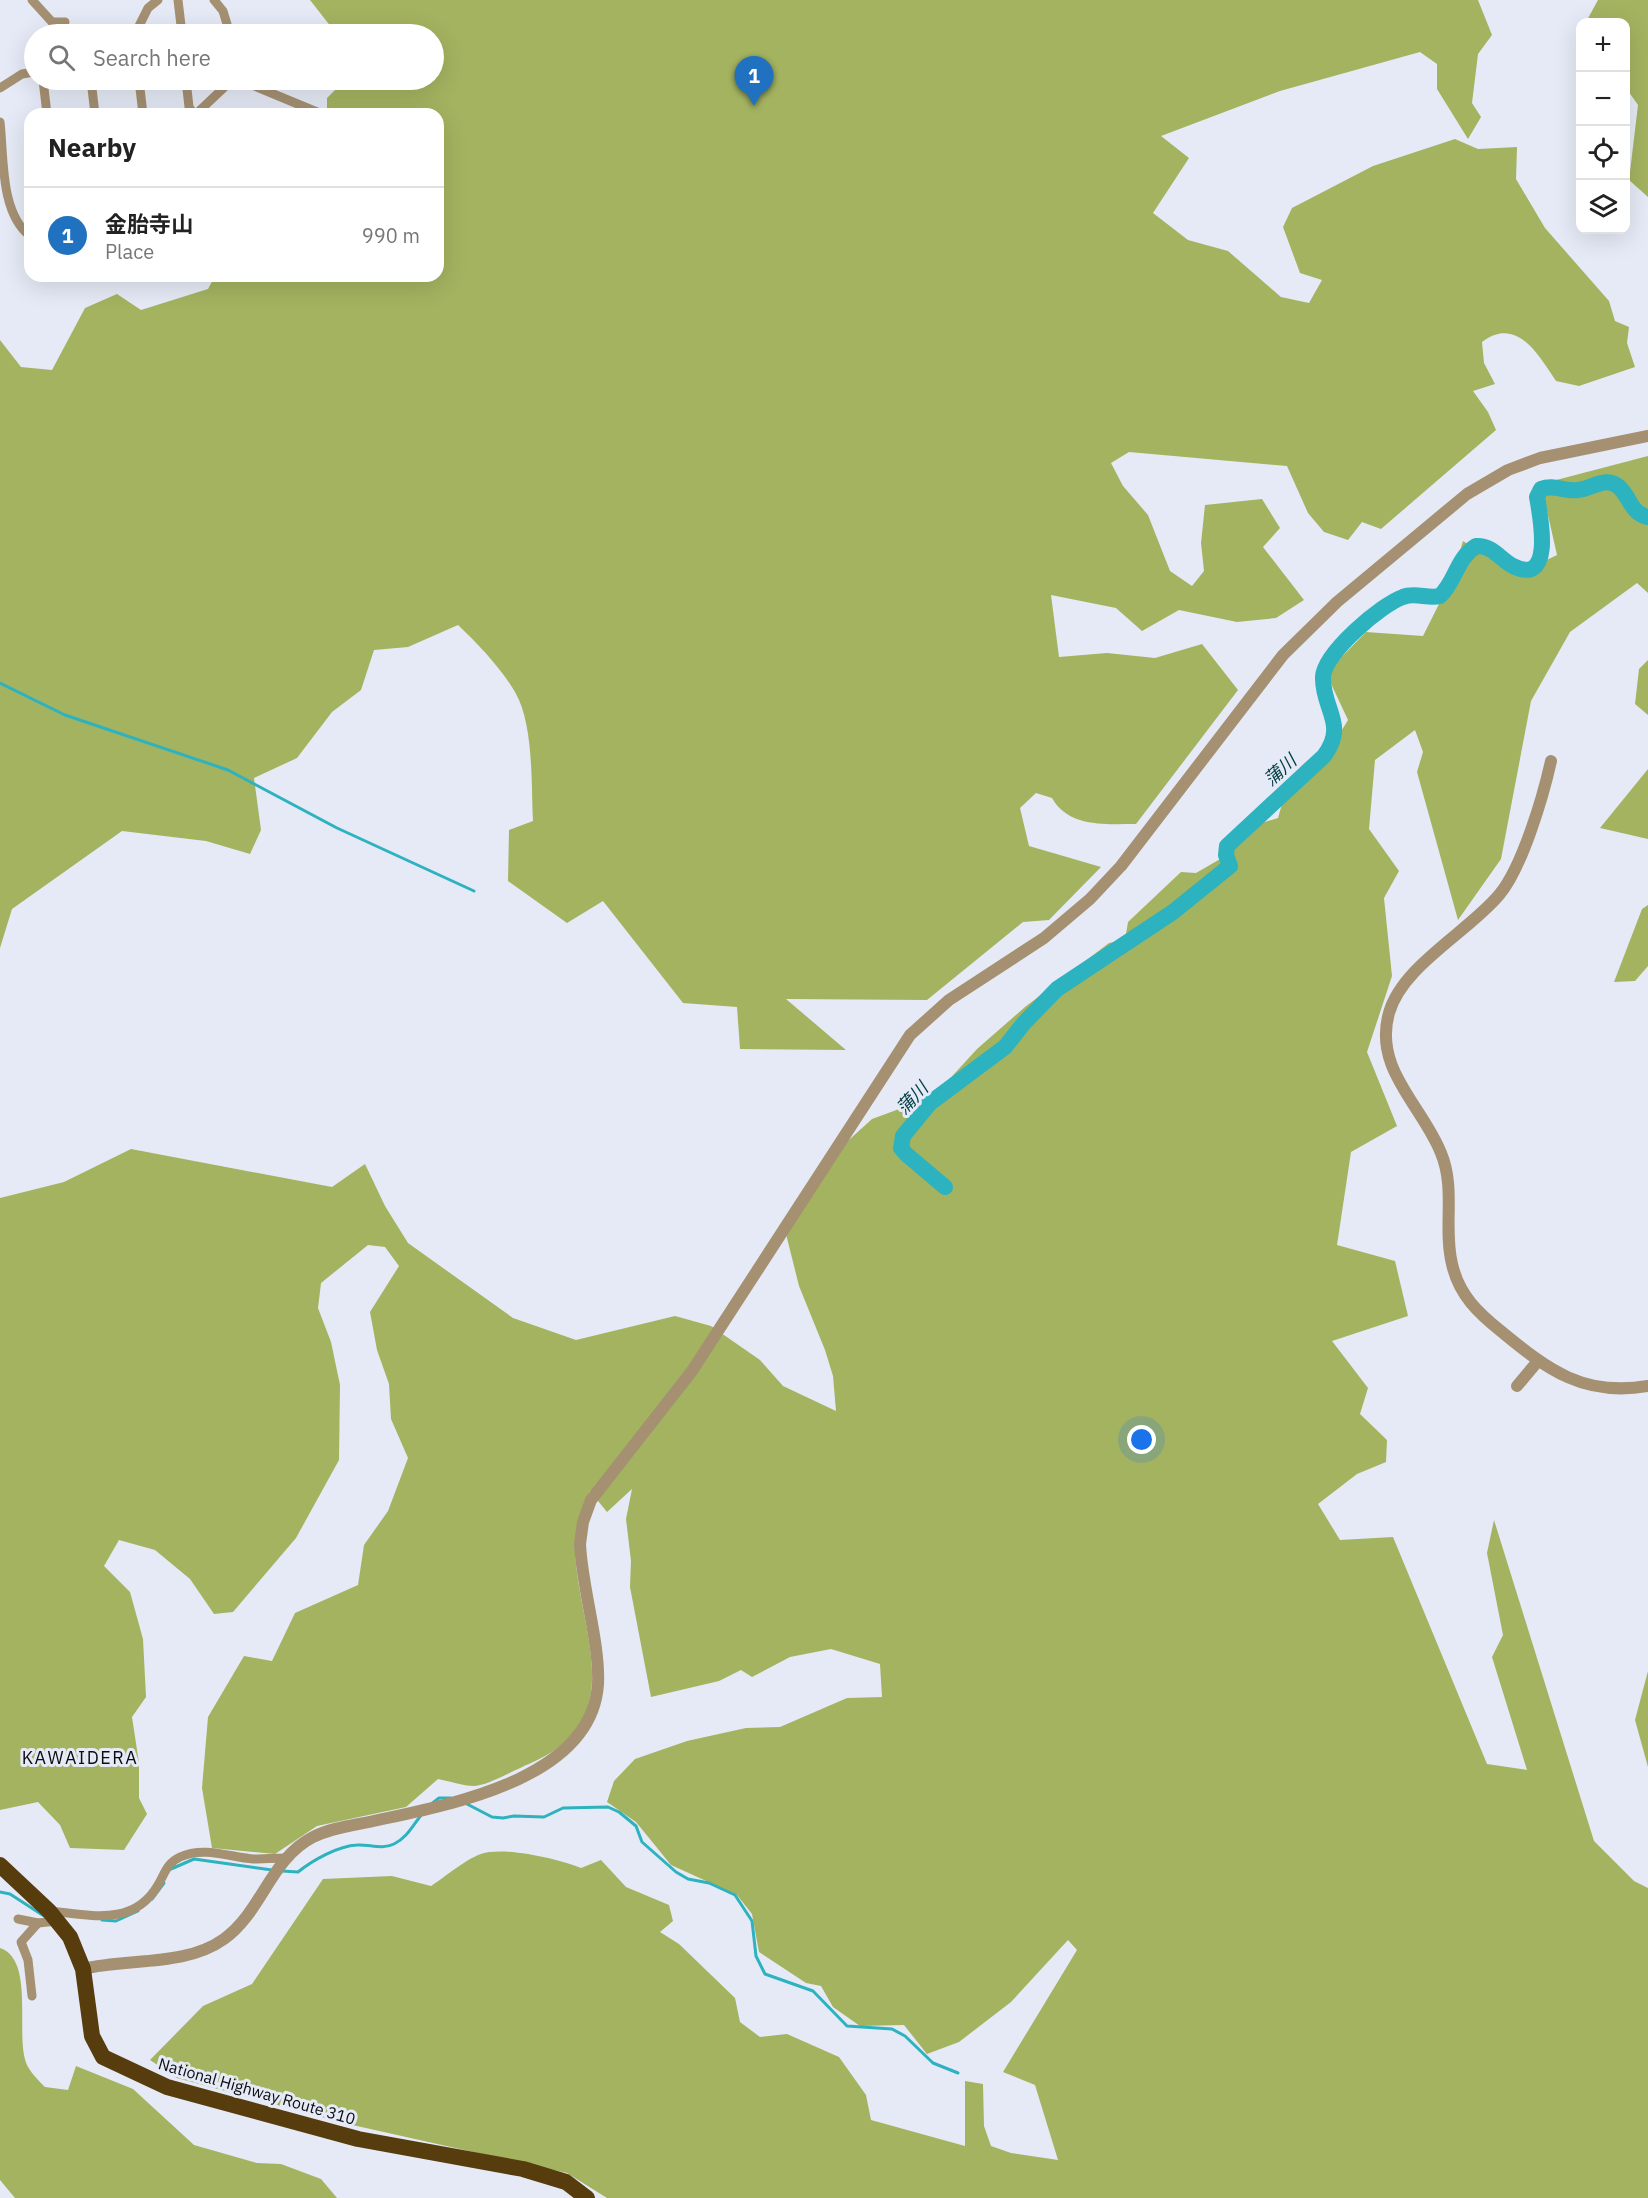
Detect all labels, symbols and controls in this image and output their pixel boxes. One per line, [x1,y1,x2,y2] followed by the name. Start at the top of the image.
[1576,18,1630,234] map controls
[1576,18,1630,72] button: +
[24,24,444,90] search box
[45,41,78,74] icon: search
[93,43,211,72] text: Search here
[734,57,774,106] pin: 1
[1576,72,1630,126] button: −
[1576,126,1630,180] button: locate
[48,130,136,164] text: Nearby
[1576,180,1630,234] button: layers
[105,209,193,238] text: 金胎寺山
[62,222,74,249] text: 1
[362,222,420,249] text: 990 m
[105,238,154,265] text: Place
[1259,748,1303,791] water label: 蒲川
[891,1076,934,1119] water label: 蒲川
[1127,1425,1156,1454] your location
[22,1746,138,1769] district label: KAWAIDERA
[156,2053,358,2129] street label: National Highway Route 310

